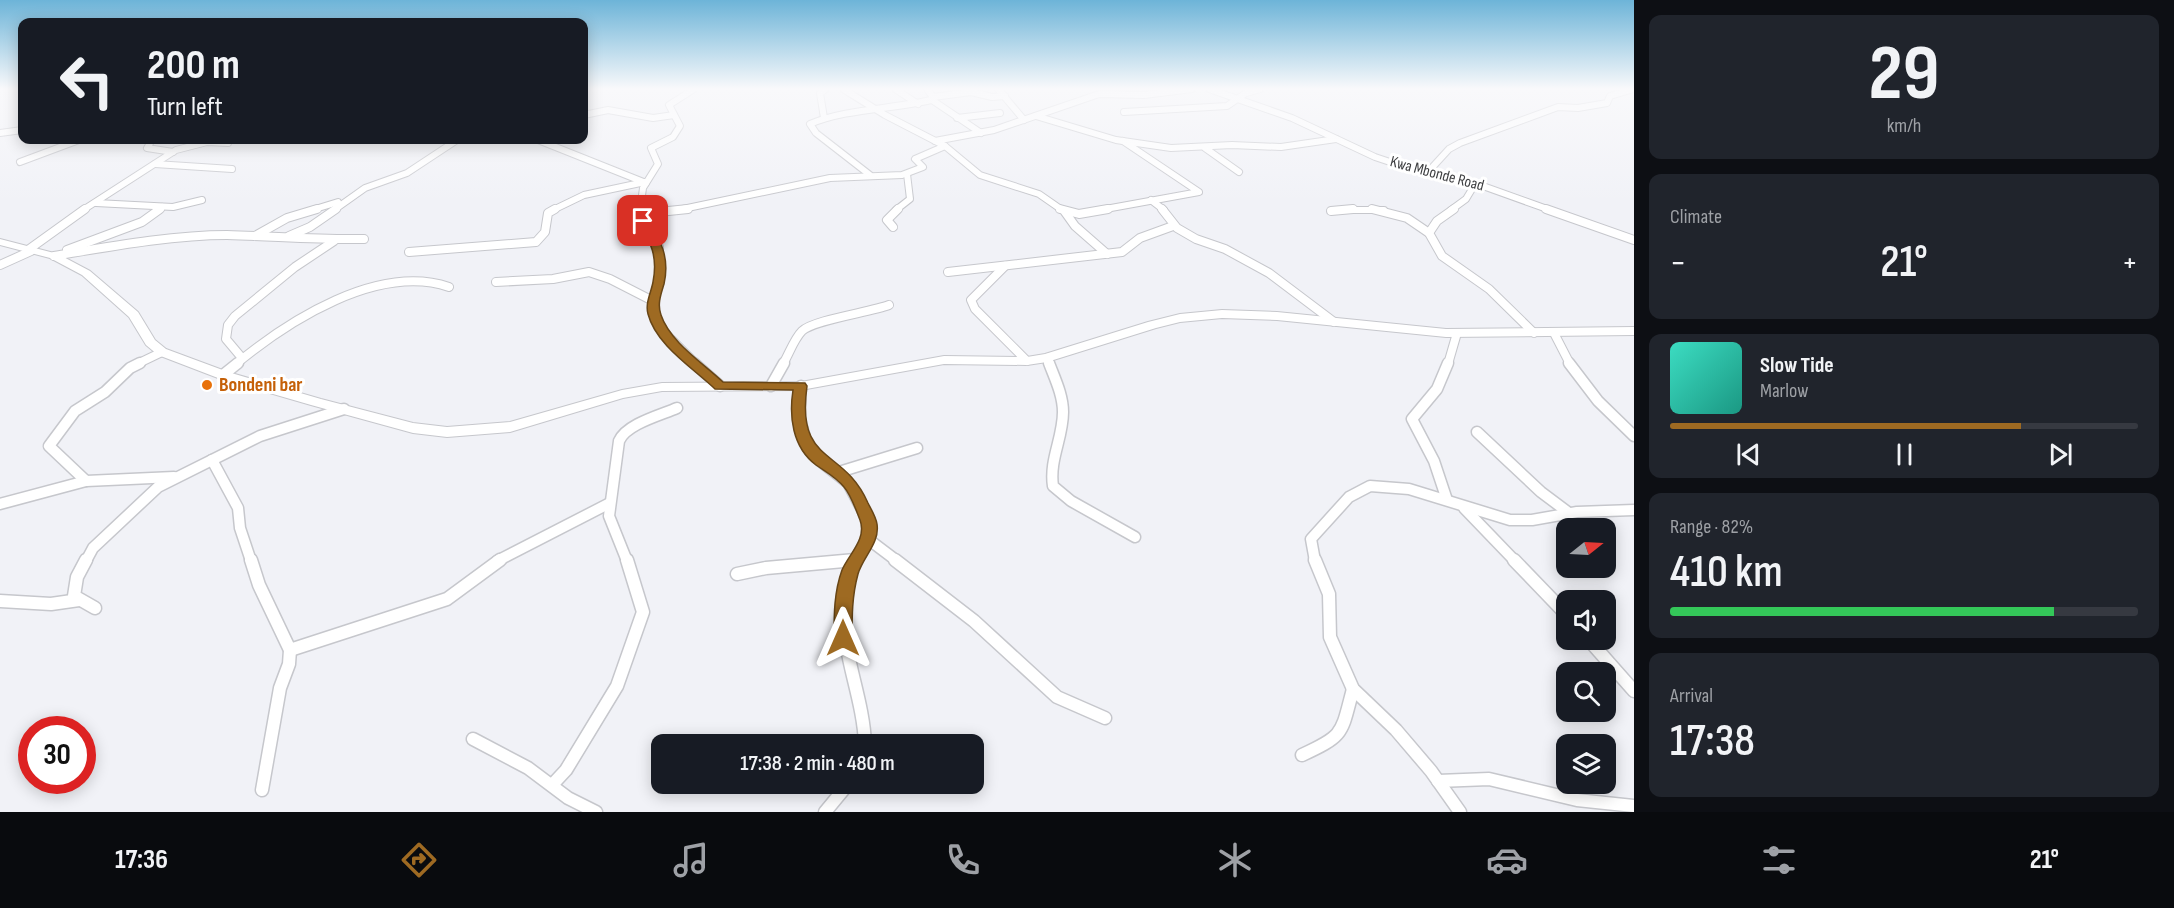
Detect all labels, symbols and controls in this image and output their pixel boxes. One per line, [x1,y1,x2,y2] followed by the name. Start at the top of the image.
[1868,28,1940,121] text: 29
[147,40,240,91] text: 200 m
[48,42,126,120] icon: left
[147,91,223,123] text: Turn left
[1887,114,1921,138] text: km/h
[1388,152,1486,196] street label: Kwa Mbonde Road
[617,195,668,246] pin
[626,204,659,237] icon: arrive
[1670,205,1722,229] text: Climate
[1880,235,1928,290] text: 21°
[1670,243,1686,283] text: −
[2122,243,2138,283] text: +
[1760,352,1834,379] text: Slow Tide
[219,373,303,397] place label: Bondeni bar
[200,378,214,392] marker: Bondeni bar
[1760,379,1808,403] text: Marlow
[1732,438,1765,471] icon: previous
[1888,438,1921,471] icon: pause
[2044,438,2077,471] icon: next
[1670,515,1753,539] text: Range · 82%
[1556,518,1616,578] north arrow
[1556,518,1616,794] map controls
[1670,545,1783,600] text: 410 km
[1556,590,1616,650] button: sound
[811,606,875,670] position arrow
[1556,662,1616,722] button: search
[1670,684,1713,708] text: Arrival
[1670,714,1755,769] text: 17:38
[18,716,96,794] speed limit sign: 30
[1556,734,1616,794] button: layers
[740,750,895,777] text: 17:38 · 2 min · 480 m
[398,839,440,881] icon: directions
[670,839,712,881] icon: music
[942,839,984,881] icon: phone
[1214,839,1256,881] icon: climate
[1486,839,1528,881] icon: car
[1758,839,1800,881] icon: filters
[115,844,168,876] text: 17:36
[2030,844,2059,876] text: 21°

